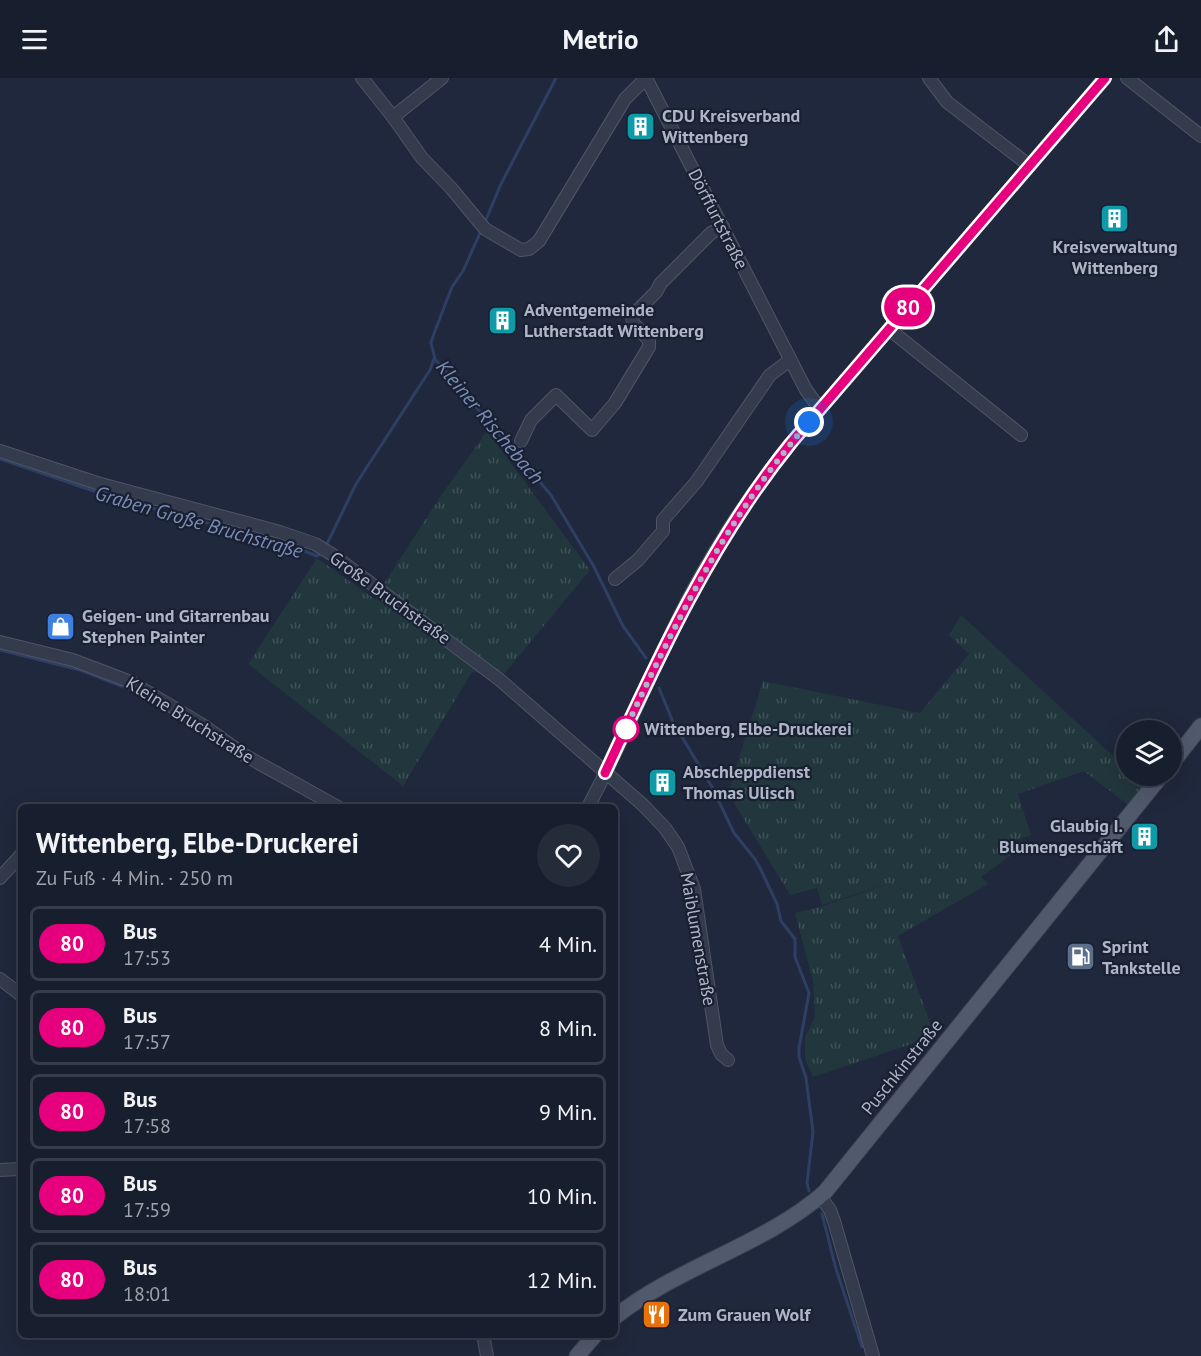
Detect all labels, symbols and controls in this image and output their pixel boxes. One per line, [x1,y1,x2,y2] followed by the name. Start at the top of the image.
[563,22,638,56] text: Metrio
[18,23,51,56] icon: menu
[1150,23,1183,56] icon: share
[662,104,800,148] place label: CDU Kreisverband Wittenberg
[625,110,657,142] building icon: CDU Kreisverband Wittenberg
[683,165,754,273] street label: Dörffurtstraße
[1099,202,1131,234] building icon: Kreisverwaltung Wittenberg
[1052,235,1178,279] place label: Kreisverwaltung Wittenberg
[881,288,935,326] line badge: 80
[896,294,920,321] text: 80
[524,298,704,342] place label: Adventgemeinde Lutherstadt Wittenberg
[487,304,519,336] building icon: Adventgemeinde Lutherstadt Wittenberg
[430,354,550,490] water label: Kleiner Rischebach
[794,407,824,437] your location
[92,480,307,564] water label: Graben Große Bruchstraße
[325,546,455,649] street label: Große Bruchstraße
[82,604,270,648] place label: Geigen- und Gitarrenbau Stephen Painter
[45,610,77,642] shop icon: Geigen- und Gitarrenbau Stephen Painter
[122,671,259,768] street label: Kleine Bruchstraße
[613,716,639,742] marker: Wittenberg, Elbe-Druckerei
[644,717,852,740] place label: Wittenberg, Elbe-Druckerei
[1116,720,1182,786] map controls
[1116,720,1182,786] button: layers
[683,760,811,804] place label: Abschleppdienst Thomas Ulisch
[646,766,678,798] building icon: Abschleppdienst Thomas Ulisch
[999,814,1124,858] place label: Glaubig I. Blumengeschäft
[1128,820,1160,852] building icon: Glaubig I. Blumengeschäft
[36,824,359,861] text: Wittenberg, Elbe-Druckerei
[537,824,600,887] button: heart
[36,865,233,891] text: Zu Fuß · 4 Min. · 250 m
[675,871,722,1007] street label: Maiblumenstraße
[123,917,157,945] text: Bus
[60,930,84,957] text: 80
[539,930,597,958] text: 4 Min.
[1102,935,1181,979] place label: Sprint Tankstelle
[1065,941,1097,973] fuel station icon: Sprint Tankstelle
[123,945,171,971] text: 17:53
[123,1001,157,1029] text: Bus
[60,1014,84,1041] text: 80
[539,1014,597,1042] text: 8 Min.
[856,1014,947,1119] street label: Puschkinstraße
[123,1029,171,1055] text: 17:57
[123,1085,157,1113] text: Bus
[60,1098,84,1125] text: 80
[539,1098,597,1126] text: 9 Min.
[123,1113,171,1139] text: 17:58
[123,1169,157,1197] text: Bus
[60,1182,84,1209] text: 80
[527,1182,597,1210] text: 10 Min.
[123,1197,171,1223] text: 17:59
[123,1253,157,1281] text: Bus
[60,1266,84,1293] text: 80
[527,1266,597,1294] text: 12 Min.
[123,1281,171,1307] text: 18:01
[641,1299,673,1331] restaurant icon: Zum Grauen Wolf
[678,1303,811,1326] place label: Zum Grauen Wolf

